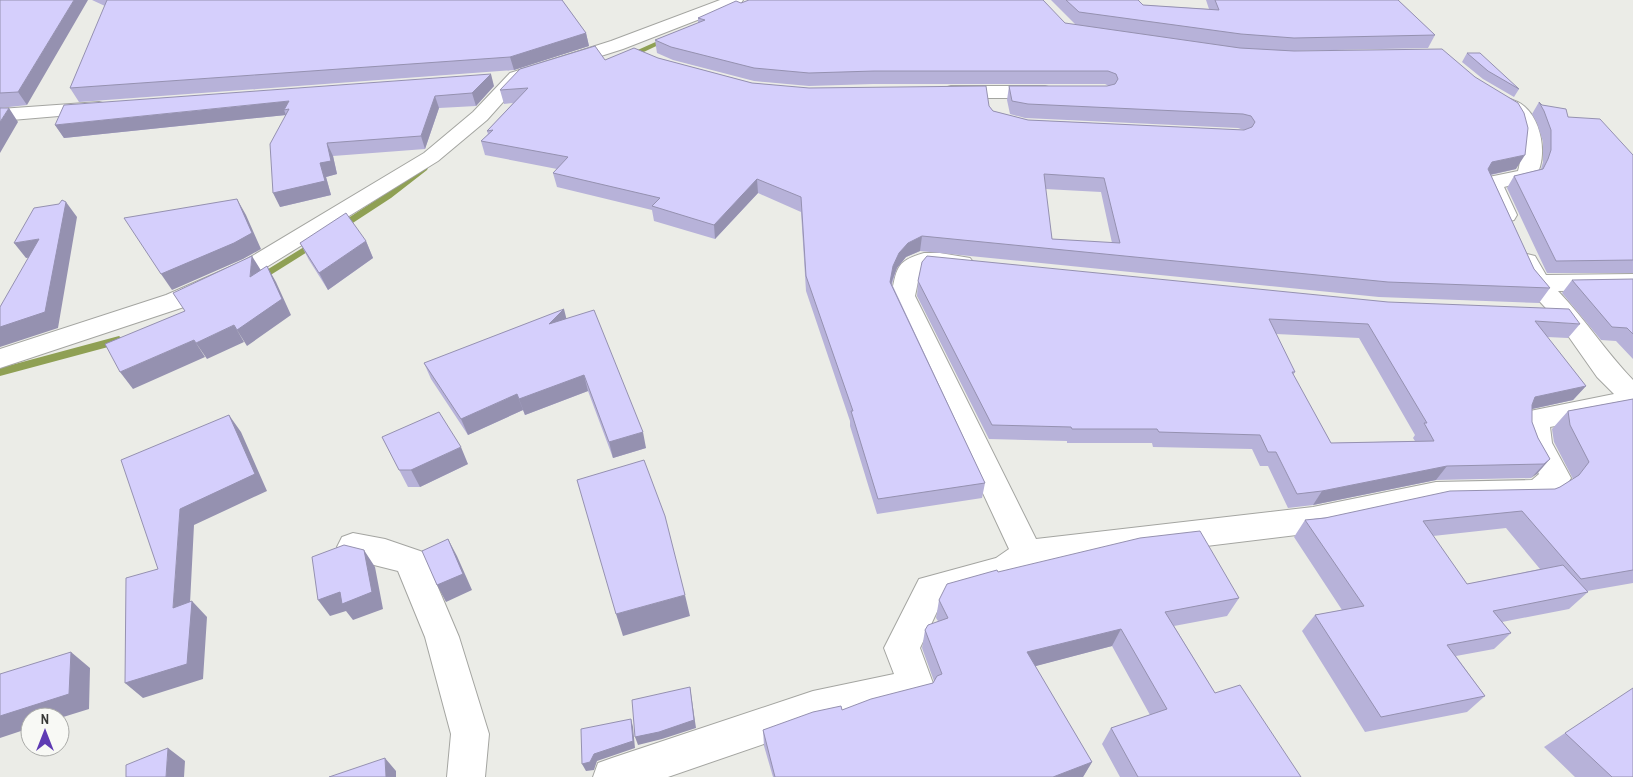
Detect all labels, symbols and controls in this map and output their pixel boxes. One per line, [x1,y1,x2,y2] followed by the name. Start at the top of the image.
[20,707,70,757] north arrow
[41,710,49,728] text: N

